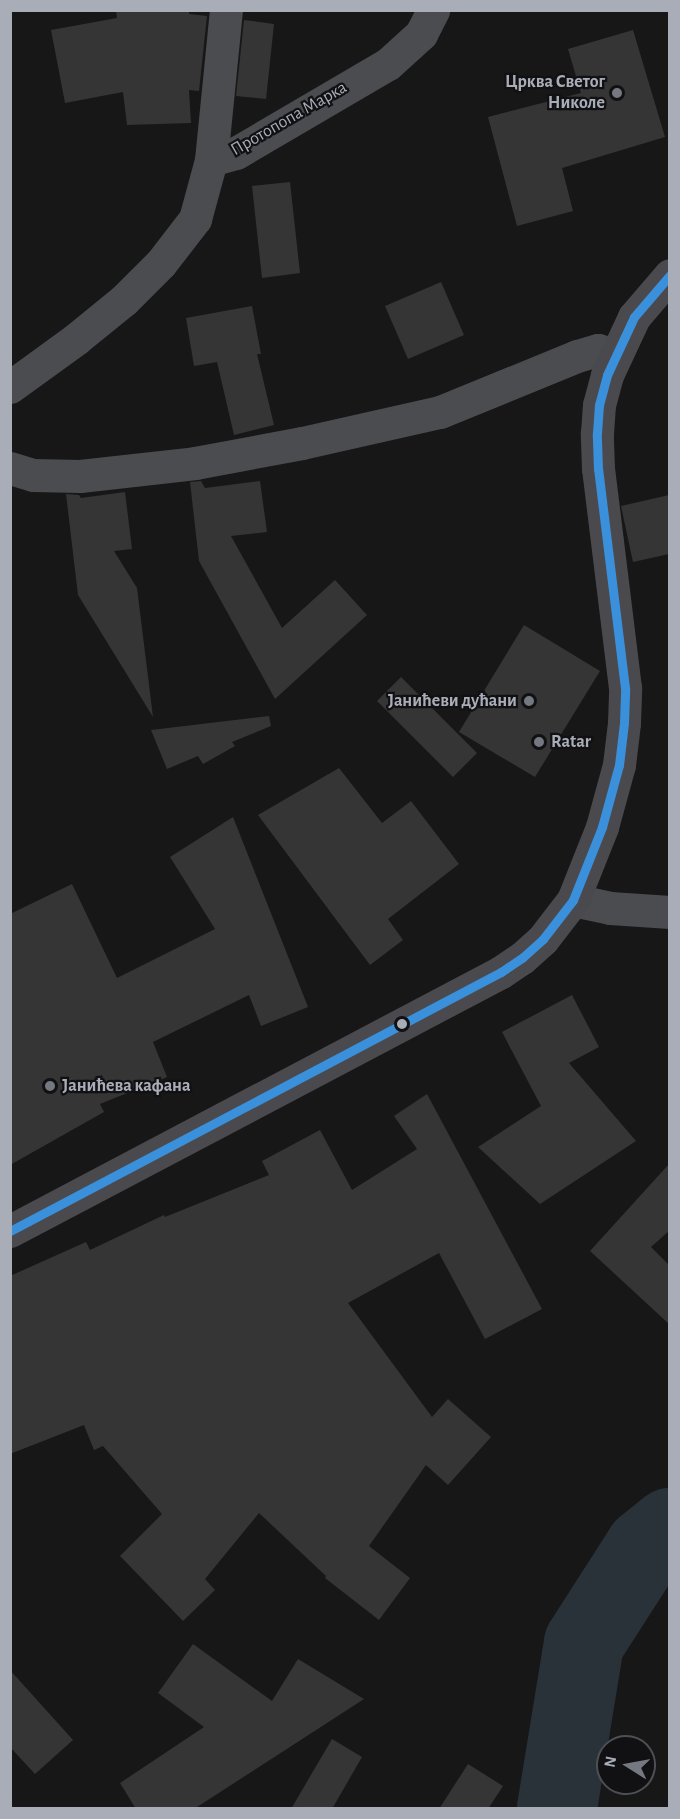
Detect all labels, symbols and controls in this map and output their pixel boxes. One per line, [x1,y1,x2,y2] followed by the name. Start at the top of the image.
[505,72,605,115] place label: Црква Светог Николе
[227,77,351,161] street label: Протопопа Марка
[610,86,624,100] marker: Црква Светог Николе
[388,690,517,712] place label: Јанићеви дућани
[522,694,536,708] marker: Јанићеви дућани
[551,731,591,753] place label: Ratar
[532,735,546,749] marker: Ratar
[396,1018,408,1030] unlabelled marker
[62,1075,191,1097] place label: Јанићева кафана
[43,1079,57,1093] marker: Јанићева кафана
[596,1735,656,1795] north arrow
[601,1755,619,1769] text: N

